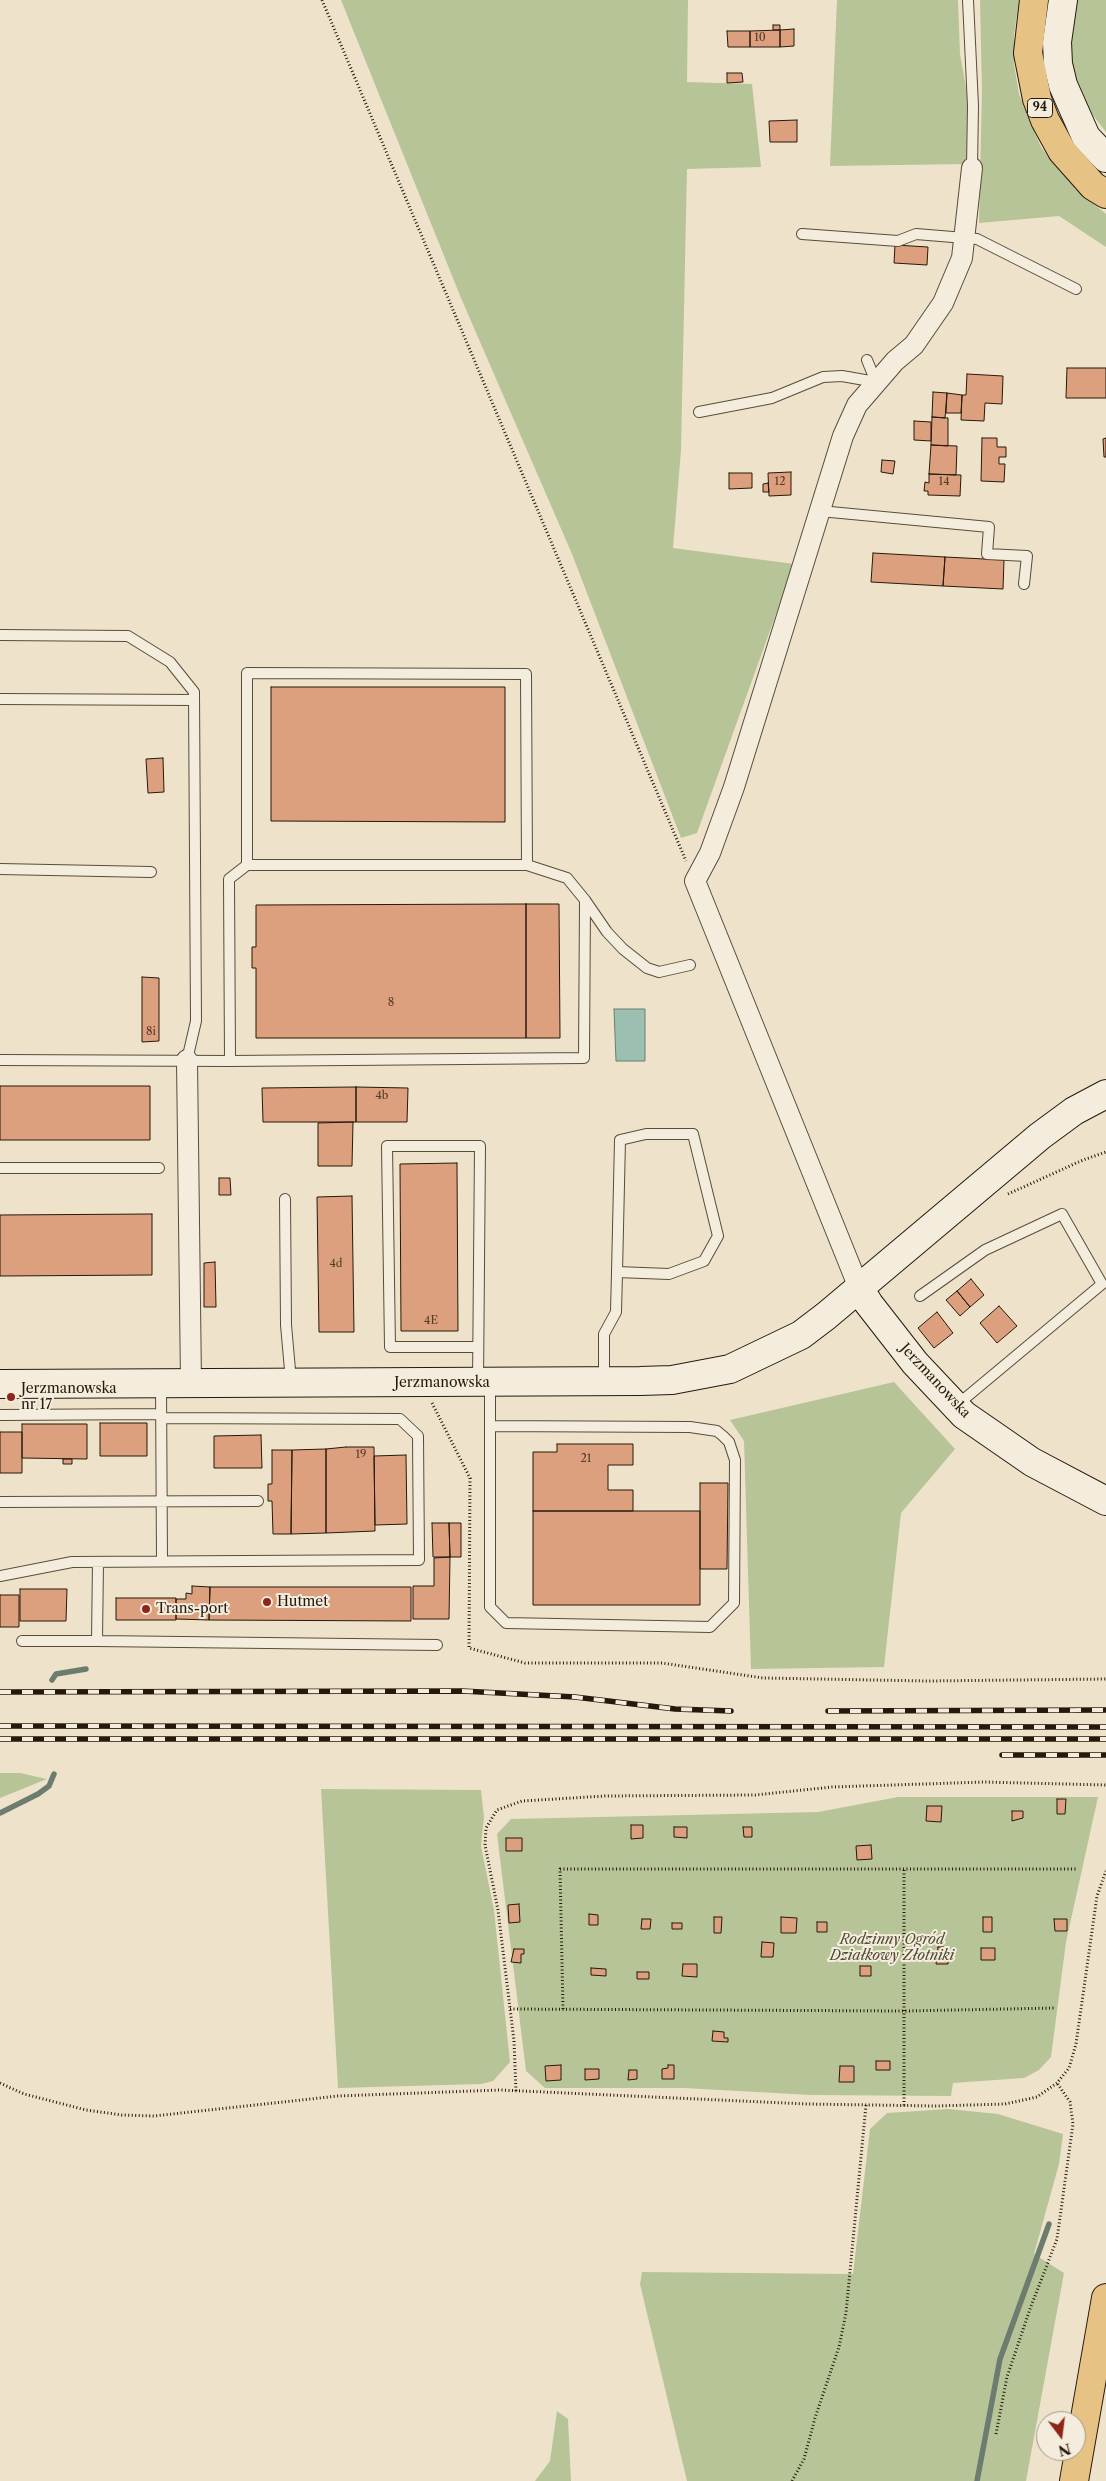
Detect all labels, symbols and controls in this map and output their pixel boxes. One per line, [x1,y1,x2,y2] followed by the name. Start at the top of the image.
[754,31,766,45] house number: 10
[1028,99,1052,118] road number: 94
[775,475,785,489] house number: 12
[939,475,949,489] house number: 14
[388,996,394,1010] house number: 8
[146,1025,156,1039] house number: 8i
[376,1089,388,1103] house number: 4b
[329,1257,343,1271] house number: 4d
[424,1314,438,1328] house number: 4E
[896,1340,974,1422] street label: Jerzmanowska
[394,1375,490,1391] street label: Jerzmanowska
[21,1381,117,1414] place label: Jerzmanowska nr 17
[5,1391,17,1403] marker: Jerzmanowska nr 17
[355,1448,367,1462] house number: 19
[581,1452,591,1466] house number: 21
[277,1594,328,1610] place label: Hutmet
[261,1596,273,1608] marker: Hutmet
[156,1601,228,1617] place label: Trans-port
[140,1603,152,1615] marker: Trans-port
[830,1932,954,1964] park label: Rodzinny Ogród Działkowy Złotniki
[1036,2411,1086,2461] north arrow
[1056,2439,1073,2460] text: N

